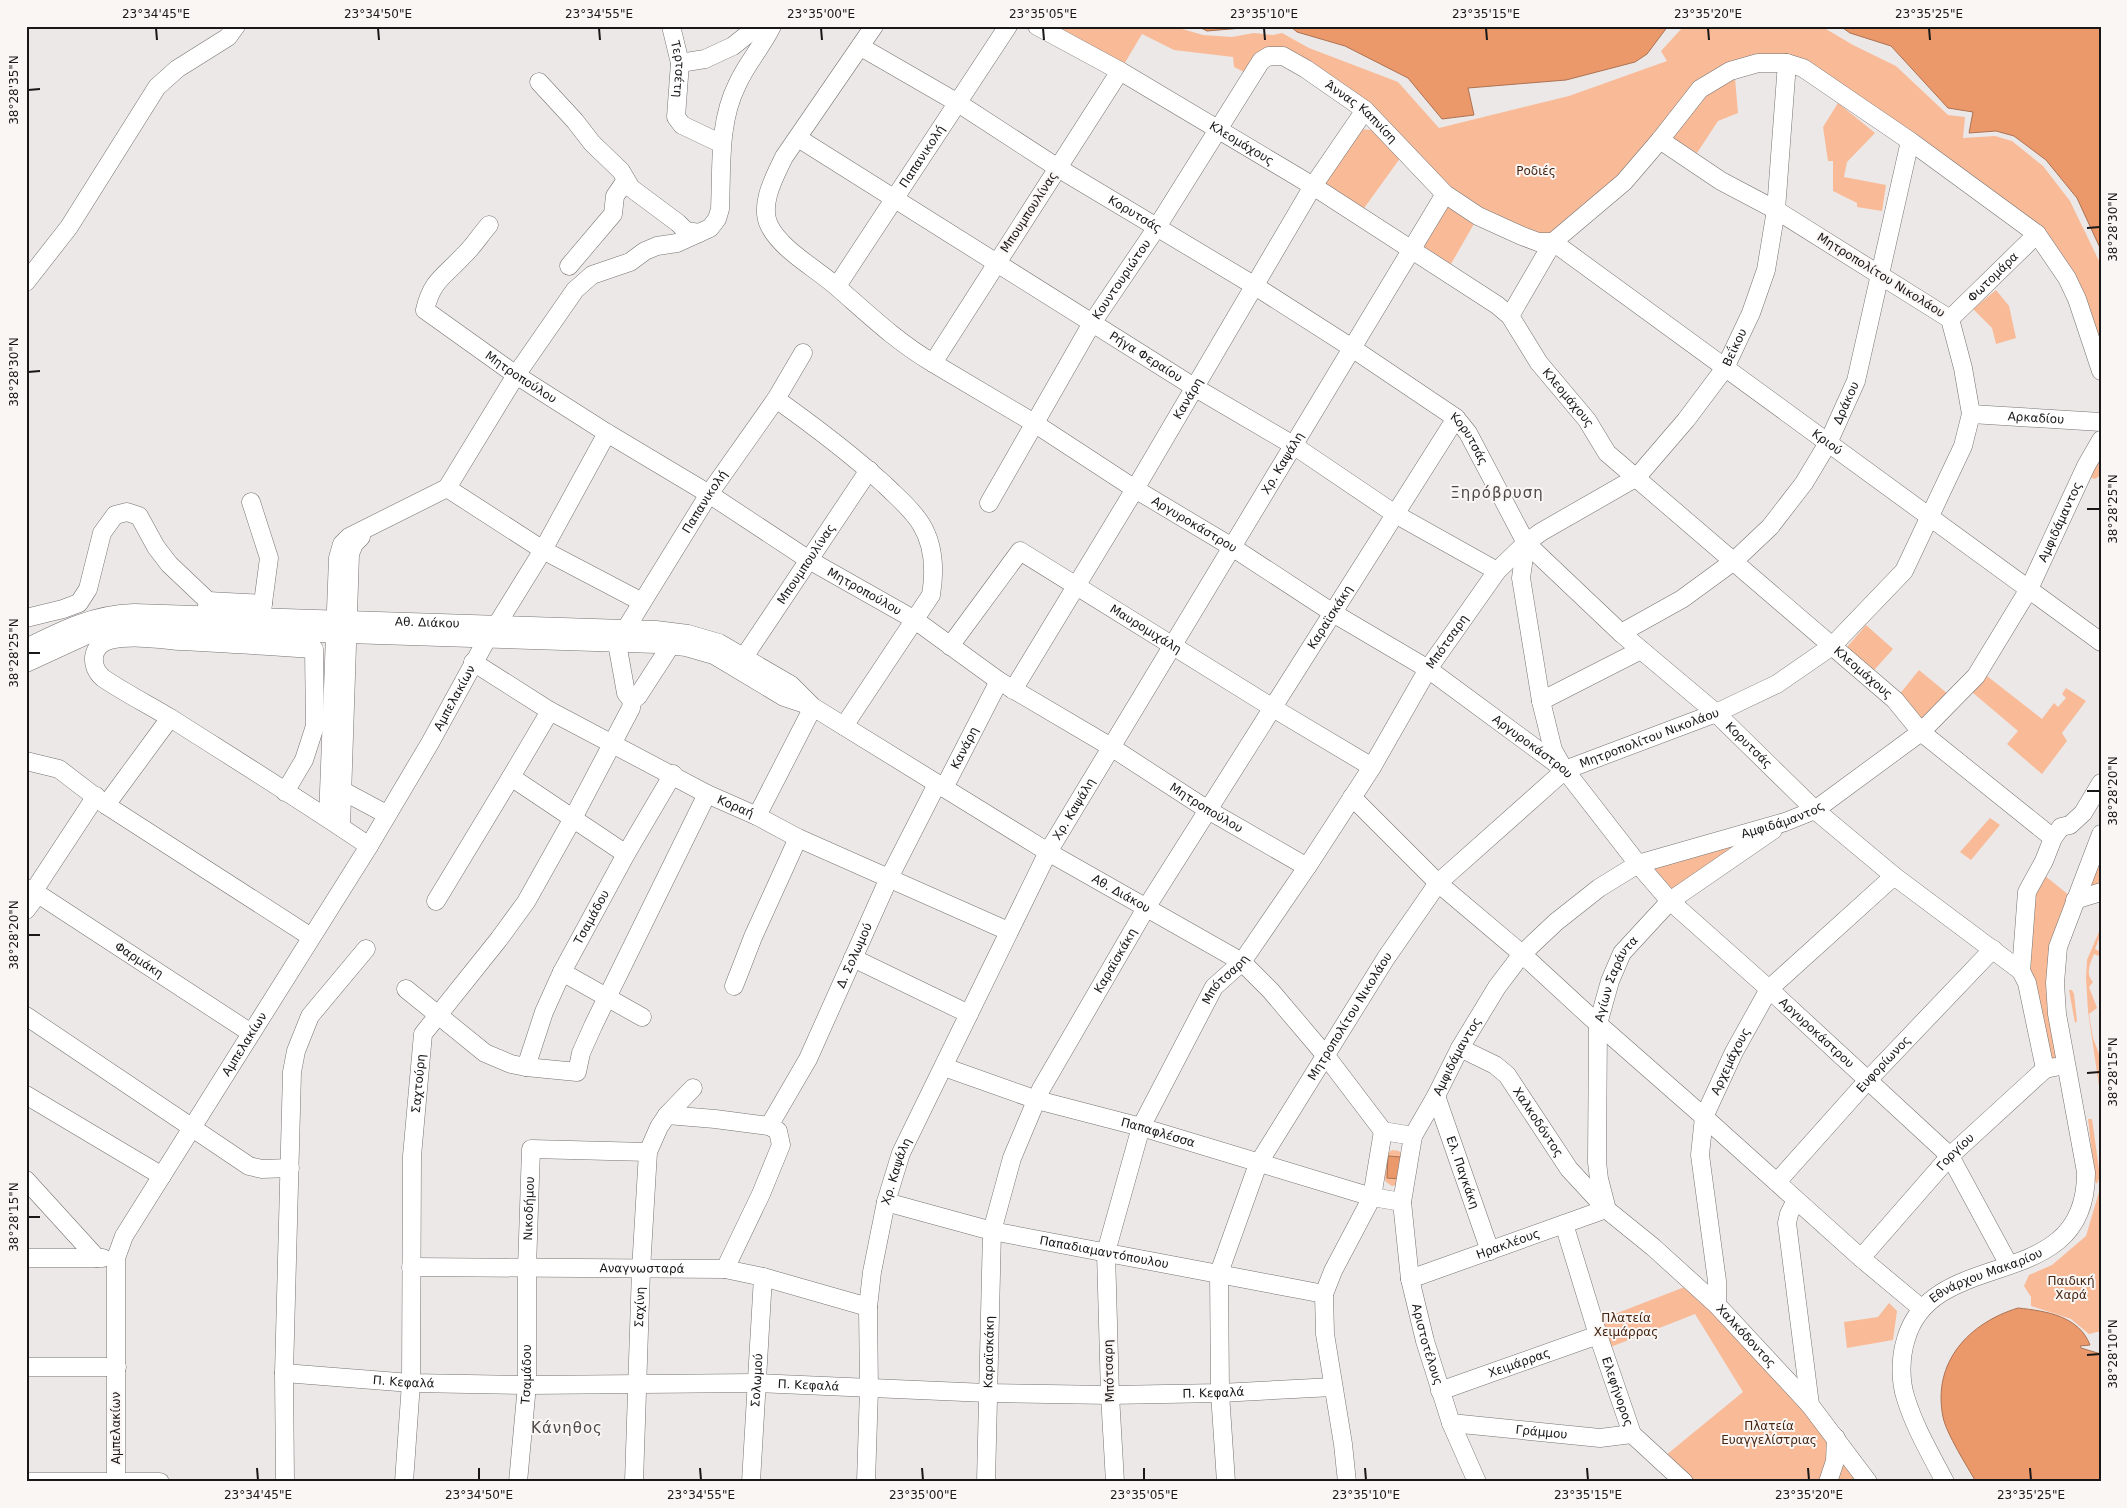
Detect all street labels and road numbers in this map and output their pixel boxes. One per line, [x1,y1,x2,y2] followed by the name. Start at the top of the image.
[668,38,687,98] street label: Τερτσέτη
[1323,78,1400,146] street label: Άννας Καπνίση
[1207,119,1276,168] street label: Κλεομάχους
[897,123,948,190] street label: Παπανικολή
[998,169,1060,255] street label: Μπουμπουλίνας
[1106,193,1164,235] street label: Κορυτσάς
[1815,230,1947,320] street label: Μητροπολίτου Νικολάου
[1089,237,1154,322] street label: Κουντουριώτου
[1965,249,2021,305] street label: Φωτομάρα
[1720,326,1750,369] street label: Βεΐκου
[1107,329,1185,385] street label: Ρήγα Φεραίου
[482,348,559,406] street label: Μητροπούλου
[1540,366,1597,430] street label: Κλεομάχους
[1171,375,1206,422] street label: Κανάρη
[1830,379,1862,426] street label: Δράκου
[1448,409,1491,467] street label: Κορυτσάς
[2007,409,2065,427] street label: Αρκαδίου
[1809,426,1845,458] street label: Κριού
[1259,430,1307,497] street label: Χρ. Καψάλη
[679,468,730,536] street label: Παπανικολή
[2035,479,2085,564] street label: Αμφιδάμαντος
[1149,494,1240,555] street label: Αργυροκάστρου
[774,521,838,607] street label: Μπουμπουλίνας
[825,565,904,618] street label: Μητροπούλου
[1305,583,1355,652] street label: Καραϊσκάκη
[1107,602,1184,656] street label: Μαυρομιχάλη
[1423,612,1471,672] street label: Μπότσαρη
[395,615,460,631] street label: Αθ. Διάκου
[1831,644,1895,702] street label: Κλεομάχους
[431,663,478,733] street label: Αμπελακίων
[1578,705,1721,771] street label: Μητροπολίτου Νικολάου
[1490,712,1576,781] street label: Αργυροκάστρου
[1723,719,1775,771] street label: Κορυτσάς
[948,724,981,771] street label: Κανάρη
[1050,776,1098,843] street label: Χρ. Καψάλη
[1167,780,1245,836] street label: Μητροπούλου
[715,792,756,821] street label: Κοραή
[1740,799,1827,841] street label: Αμφιδάμαντος
[1089,871,1153,916] street label: Αθ. Διάκου
[571,887,612,948] street label: Τσαμάδου
[834,921,875,990] street label: Δ. Σολωμού
[1091,926,1140,996] street label: Καραϊσκάκη
[1592,933,1641,1023] street label: Αγίων Σαράντα
[112,939,166,981] street label: Φαρμάκη
[1305,949,1395,1083] street label: Μητροπολίτου Νικολάου
[1199,952,1252,1007] street label: Μπότσαρη
[1776,995,1857,1071] street label: Αργυροκάστρου
[219,1009,270,1079] street label: Αμπελακίων
[1430,1015,1484,1098] street label: Αμφιδάμαντος
[1708,1025,1753,1097] street label: Αρχεμάχους
[1853,1033,1914,1095] street label: Ευφορίωνος
[409,1053,428,1114] street label: Σαχτούρη
[1510,1085,1566,1160] street label: Χαλκοδόντος
[1119,1115,1197,1150] street label: Παπαφλέσσα
[1934,1130,1977,1173] street label: Γοργίου
[1444,1134,1482,1211] street label: Ελ. Παγκάκη
[879,1136,914,1207] street label: Χρ. Καψάλη
[521,1176,537,1241] street label: Νικοδήμου
[1474,1226,1542,1262] street label: Ηρακλέους
[1038,1233,1170,1271] street label: Παπαδιαμαντόπουλου
[1927,1245,2045,1306] street label: Εθνάρχου Μακαρίου
[599,1261,685,1276] street label: Αναγνωσταρά
[632,1286,647,1328] street label: Σαχίνη
[1409,1302,1446,1387] street label: Αριστοτέλους
[1713,1302,1779,1370] street label: Χαλκόδοντος
[981,1316,997,1389] street label: Καραϊσκάκη
[1101,1339,1117,1403] street label: Μπότσαρη
[518,1344,534,1406] street label: Τσαμάδου
[1486,1346,1552,1380] street label: Χειμάρρας
[748,1353,766,1408] street label: Σολωμού
[1599,1355,1636,1428] street label: Ελεφήνορος
[372,1373,435,1390] street label: Π. Κεφαλά
[777,1377,840,1394] street label: Π. Κεφαλά
[1182,1385,1245,1401] street label: Π. Κεφαλά
[109,1391,123,1464] street label: Αμπελακίων
[1515,1423,1568,1442] street label: Γράμμου

